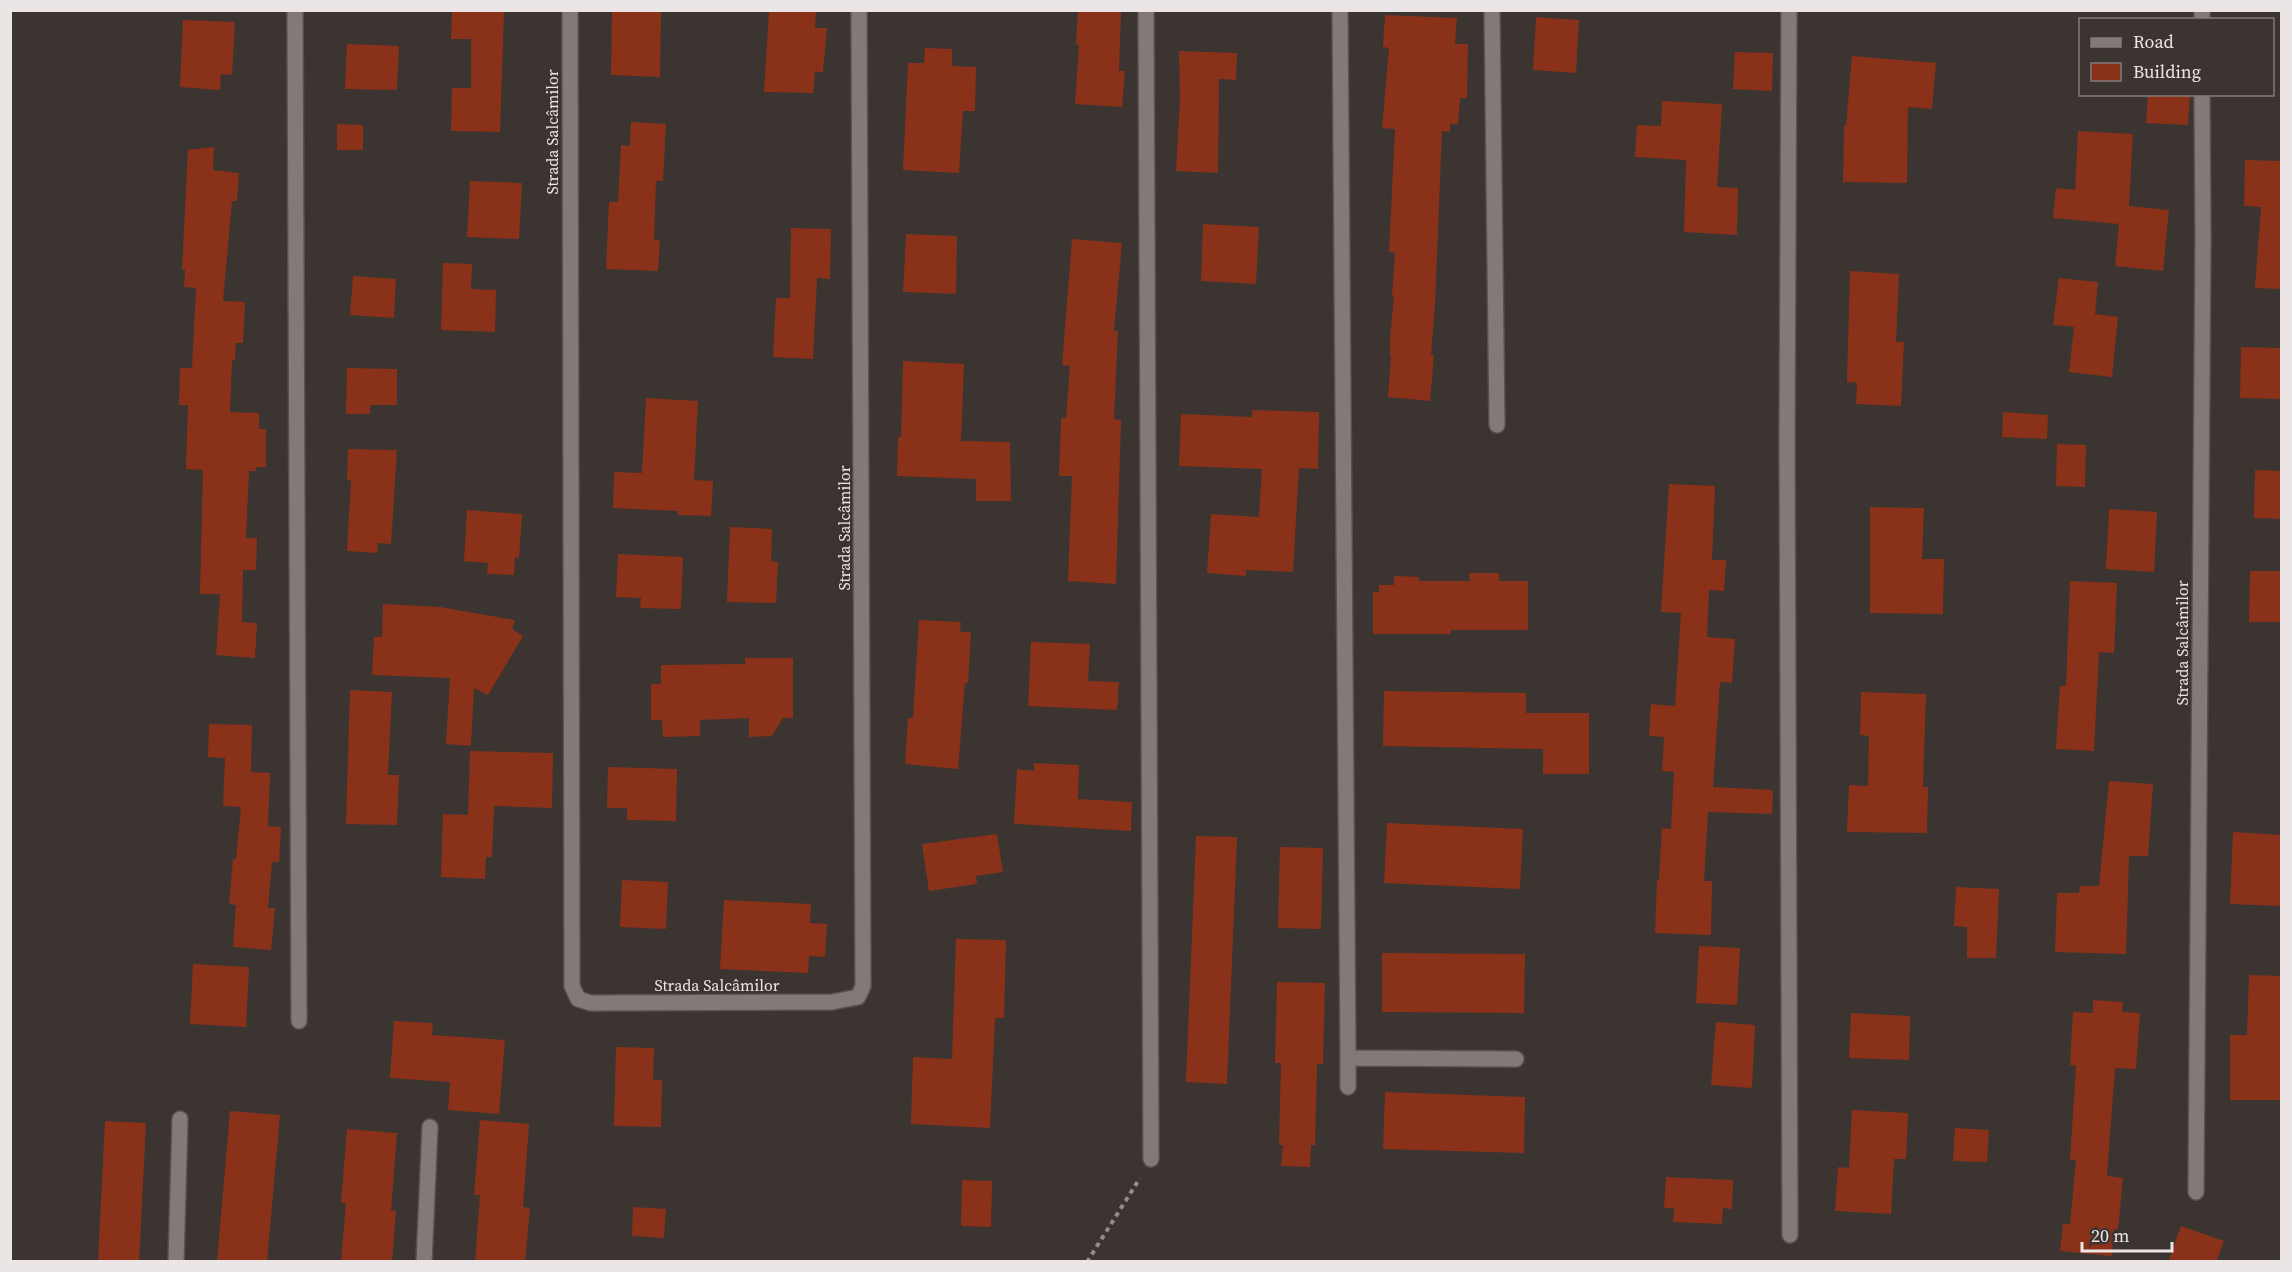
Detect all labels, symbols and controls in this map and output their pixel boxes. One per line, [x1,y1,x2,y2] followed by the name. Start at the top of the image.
[2079,18,2274,96] legend
[2133,29,2174,54] text: Road
[2133,59,2201,84] text: Building
[541,69,563,195] street label: Strada Salcâmilor
[833,465,855,591] street label: Strada Salcâmilor
[2171,580,2193,706] street label: Strada Salcâmilor
[654,974,780,996] street label: Strada Salcâmilor
[2082,1215,2172,1253] scale bar
[2091,1223,2129,1248] text: 20 m

